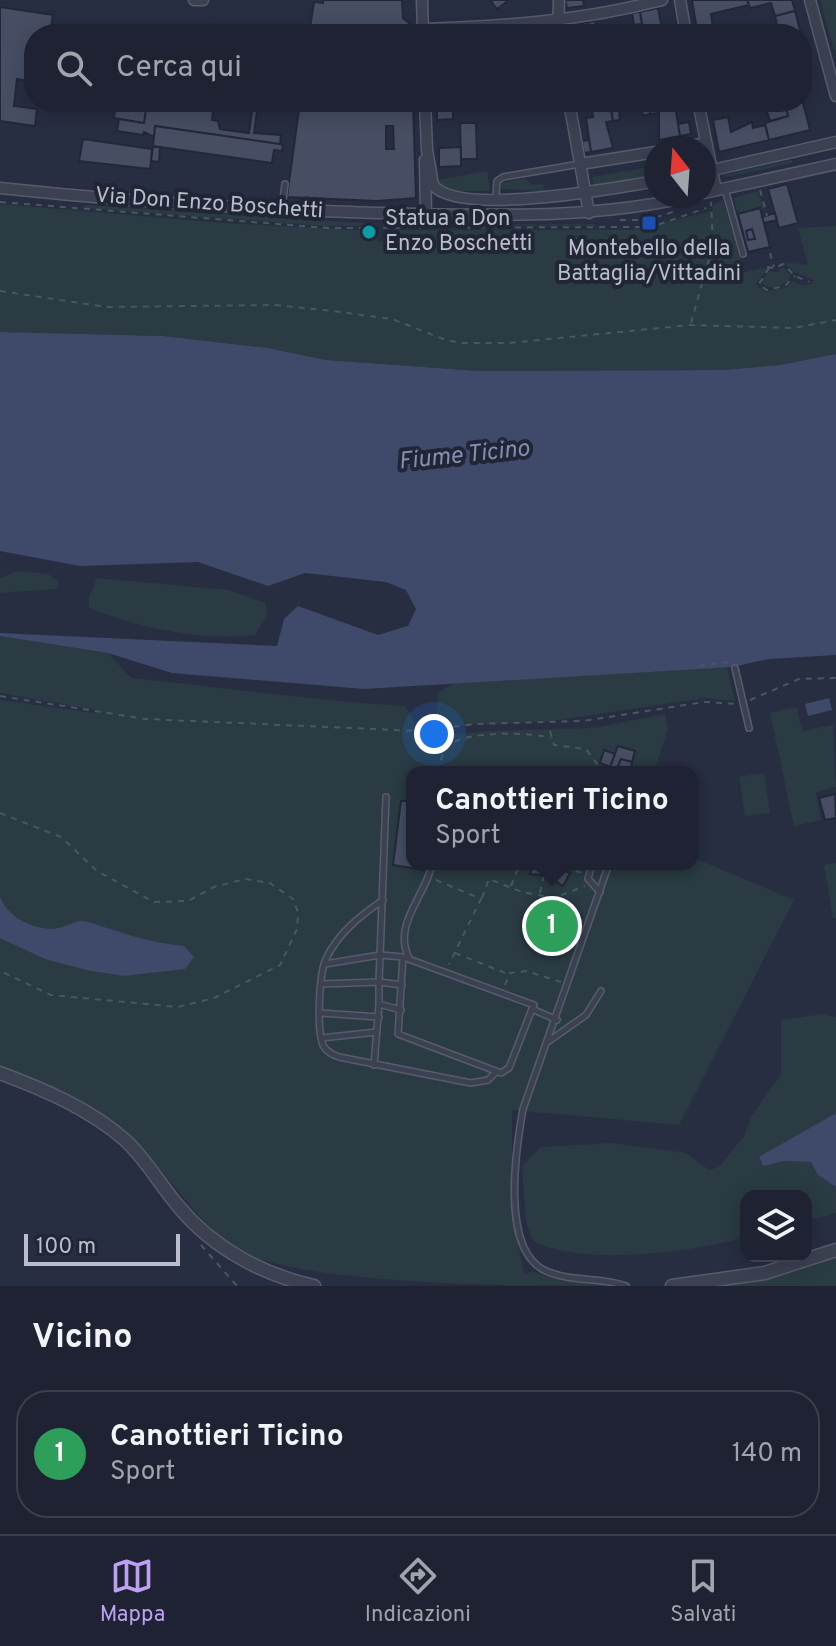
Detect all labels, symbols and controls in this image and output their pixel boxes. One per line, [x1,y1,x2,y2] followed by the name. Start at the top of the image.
[24,24,812,112] search box
[52,46,96,90] icon: search
[116,50,242,87] text: Cerca qui
[644,136,716,208] north arrow
[94,183,324,225] street label: Via Don Enzo Boschetti
[385,206,532,258] place label: Statua a Don Enzo Boschetti
[640,214,658,232] marker: Montebello della Battaglia/Vittadini
[360,223,378,241] marker: Statua a Don Enzo Boschetti
[557,236,741,288] place label: Montebello della Battaglia/Vittadini
[397,434,531,478] water label: Fiume Ticino
[414,714,454,754] your location
[406,766,698,870] popup
[435,783,669,820] text: Canottieri Ticino
[435,820,501,853] text: Sport
[526,896,578,956] pin: 1
[740,1190,812,1262] map controls
[740,1190,812,1262] button: layers
[24,1230,180,1266] scale bar
[36,1234,96,1261] text: 100 m
[32,1317,132,1360] text: Vicino
[110,1419,344,1456] text: Canottieri Ticino
[55,1438,65,1471] text: 1
[732,1438,802,1471] text: 140 m
[110,1456,175,1489] text: Sport
[100,1554,165,1629] tab: Mappa
[365,1554,471,1629] tab: Indicazioni
[670,1554,736,1629] tab: Salvati

